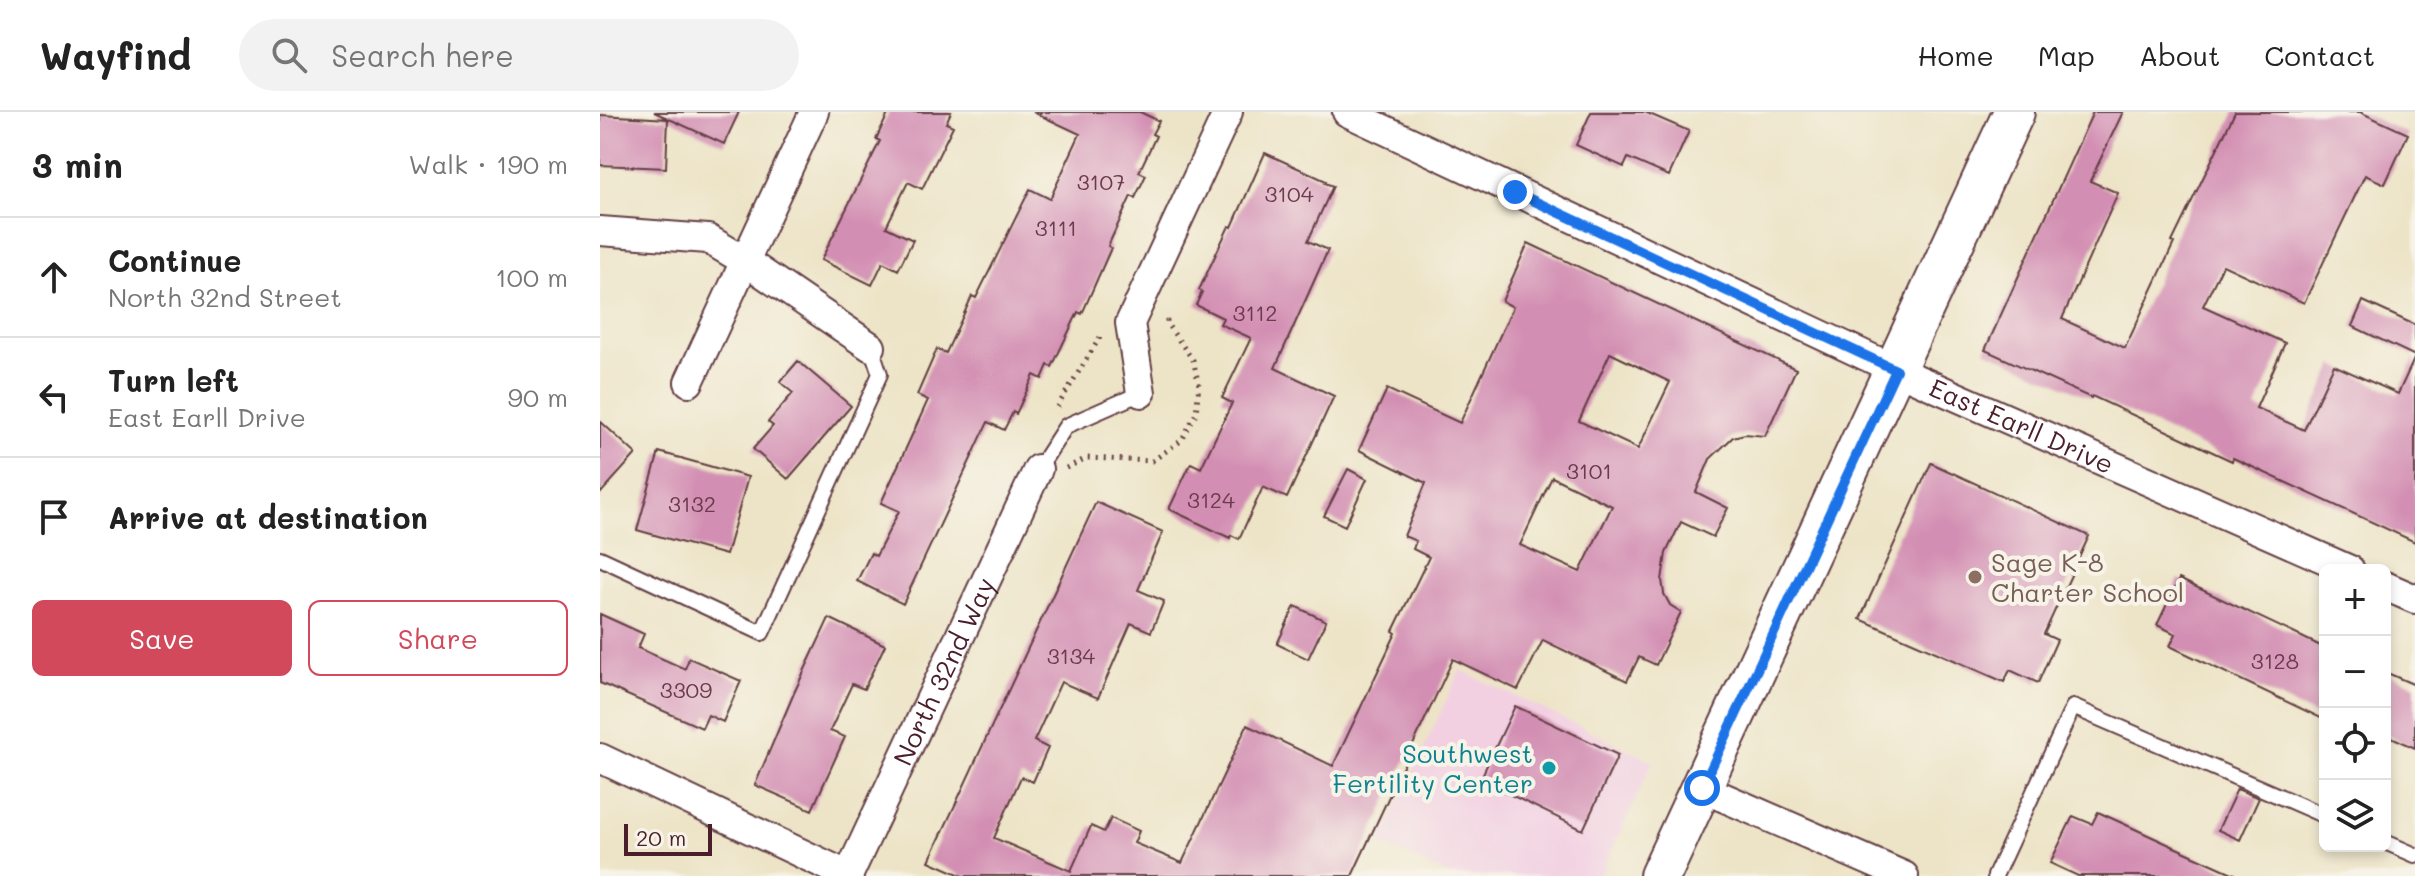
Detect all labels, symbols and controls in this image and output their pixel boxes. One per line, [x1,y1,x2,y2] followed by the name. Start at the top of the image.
[239,19,799,91] search box
[40,30,191,80] text: Wayfind
[267,33,311,77] icon: search
[331,35,514,75] text: Search here
[1918,37,1994,73] text: Home
[2038,37,2095,73] text: Map
[2139,37,2220,73] text: About
[2264,37,2375,73] text: Contact
[32,142,123,187] text: 3 min
[409,147,568,181] text: Walk · 190 m
[1077,167,1125,196] house number: 3107
[1497,174,1533,210] route end
[1264,179,1314,208] house number: 3104
[1035,213,1077,242] house number: 3111
[108,240,241,280] text: Continue
[32,255,76,299] icon: ahead
[495,260,568,294] text: 100 m
[108,280,342,314] text: North 32nd Street
[1233,298,1277,327] house number: 3112
[108,360,239,400] text: Turn left
[1924,370,2119,481] street label: East Earll Drive
[32,375,76,419] icon: left
[508,380,568,414] text: 90 m
[108,400,306,434] text: East Earll Drive
[1566,456,1612,485] house number: 3101
[1187,485,1235,514] house number: 3124
[668,489,716,518] house number: 3132
[32,495,76,539] icon: arrive
[108,497,428,537] text: Arrive at destination
[1991,545,2184,609] place label: Sage K-8 Charter School
[2319,564,2391,852] map controls
[2319,564,2391,636] button: +
[1966,568,1984,586] marker: Sage K-8 Charter School
[885,572,1002,771] street label: North 32nd Way
[32,600,292,676] button: Save
[308,600,568,676] button: Share
[2319,636,2391,708] button: −
[1047,641,1095,670] house number: 3134
[2251,646,2299,675] house number: 3128
[660,675,712,704] house number: 3309
[2319,708,2391,780] button: locate
[1332,736,1533,800] place label: Southwest Fertility Center
[1540,759,1558,777] marker: Southwest Fertility Center
[1684,770,1720,806] route start
[2319,780,2391,852] button: layers
[624,820,712,856] scale bar
[636,823,686,852] text: 20 m

